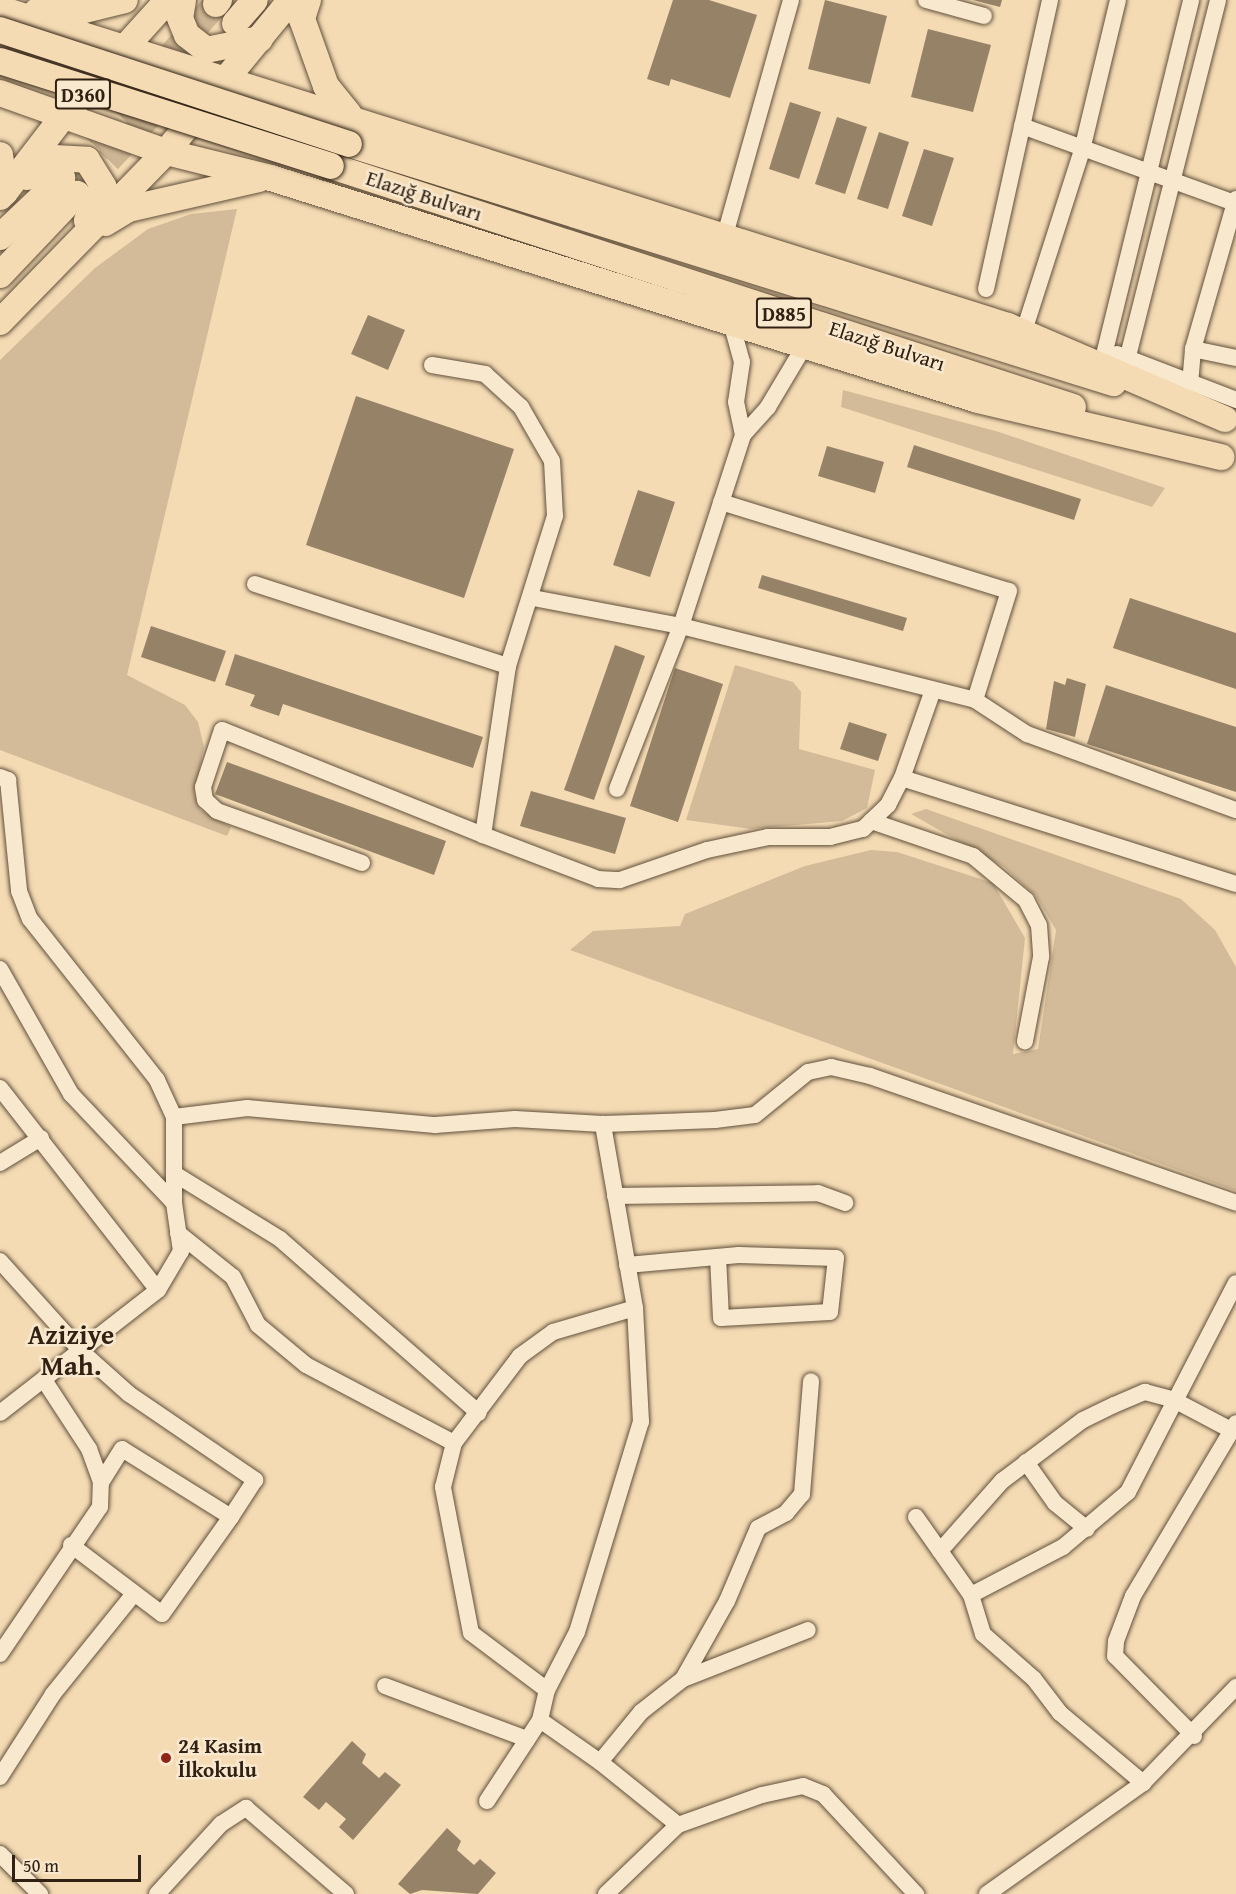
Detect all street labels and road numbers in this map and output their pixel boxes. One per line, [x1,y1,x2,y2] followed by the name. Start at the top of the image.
[54,77,112,111] road number: D360
[363,165,485,227] street label: Elazığ Bulvarı
[756,296,812,330] road number: D885
[826,315,948,377] street label: Elazığ Bulvarı

